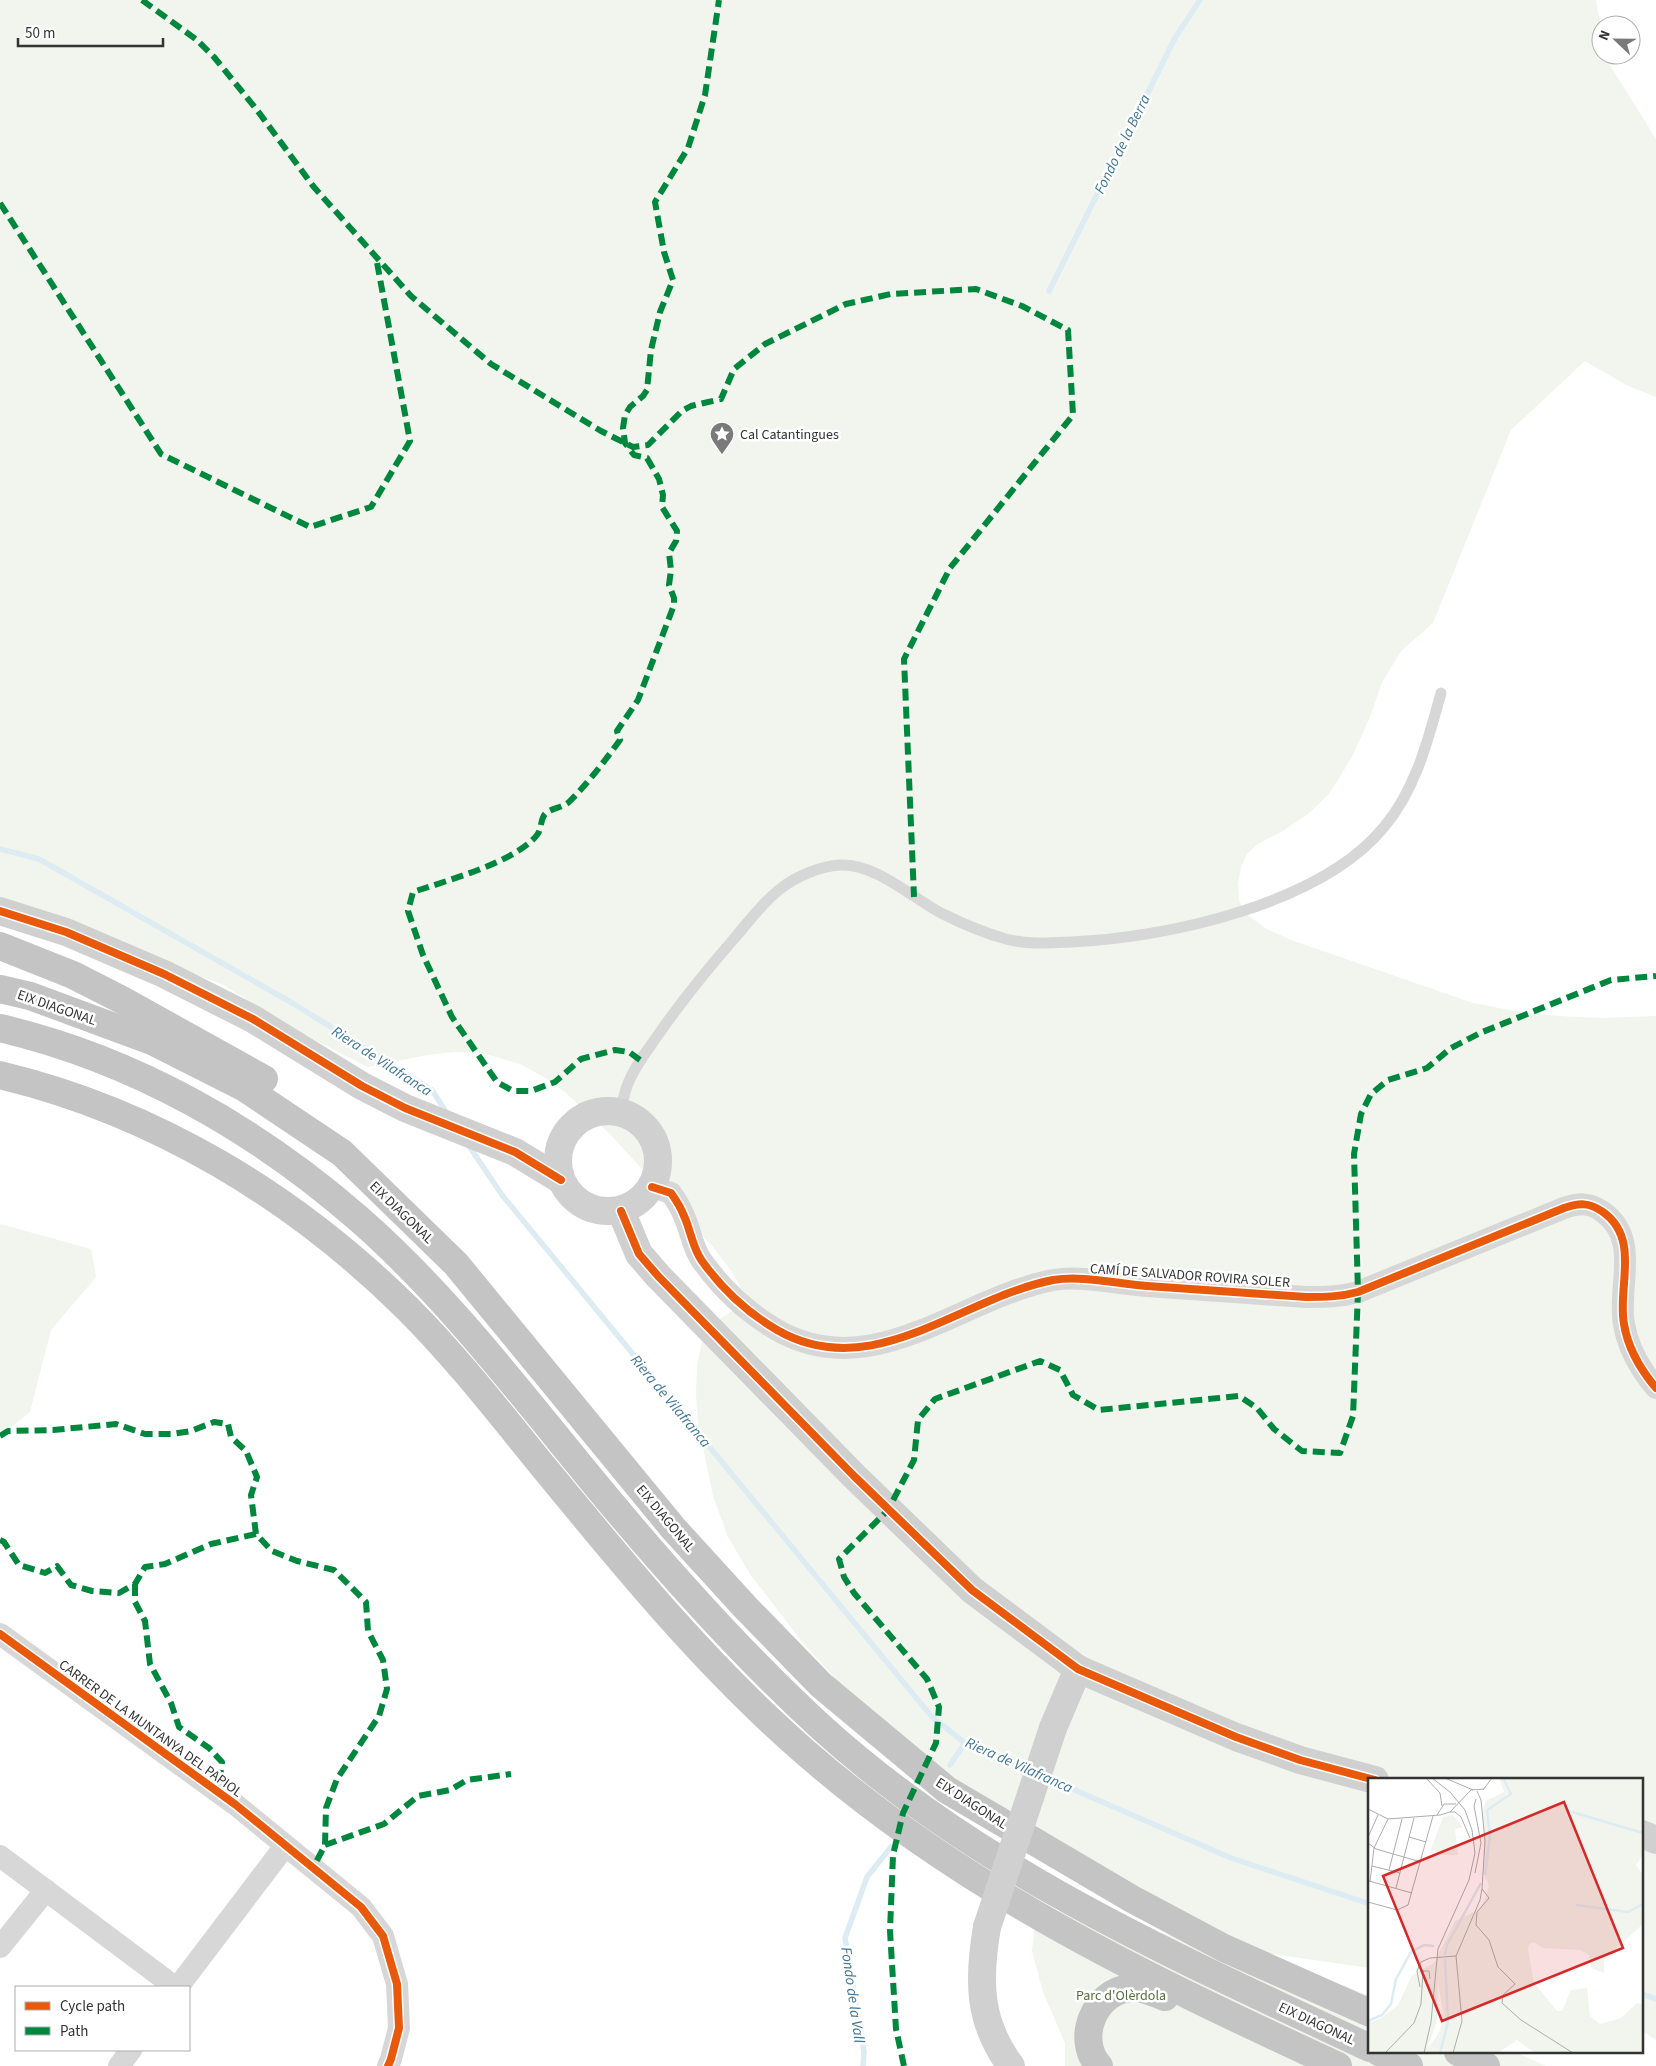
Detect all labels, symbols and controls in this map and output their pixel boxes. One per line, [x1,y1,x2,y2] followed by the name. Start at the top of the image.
[18,15,162,47] scale bar
[1591,15,1641,65] north arrow
[25,23,55,44] text: 50 m
[1594,27,1616,44] text: N
[1089,91,1156,197] water label: Fondo de la Berra
[709,421,735,455] place icon: Cal Catantingues
[740,425,839,445] place label: Cal Catantingues
[15,985,99,1031] street label: EIX DIAGONAL
[328,1021,436,1102] water label: Riera de Vilafranca
[365,1177,438,1249] street label: EIX DIAGONAL
[1089,1259,1291,1293] street label: CAMÍ DE SALVADOR ROVIRA SOLER
[625,1350,716,1452] water label: Riera de Vilafranca
[631,1481,699,1557] street label: EIX DIAGONAL
[54,1655,247,1802] street label: CARRER DE LA MUNTANYA DEL PAPIOL
[962,1732,1076,1799] water label: Riera de Vilafranca
[932,1773,1012,1835] street label: EIX DIAGONAL
[1368,1778,1644,2054] inset map
[835,1946,870,2045] water label: Fondo de la Vall
[15,1986,190,2051] legend
[1076,1986,1166,2006] park label: Parc d'Olèrdola
[60,1996,125,2017] text: Cycle path
[1275,1997,1358,2050] street label: EIX DIAGONAL
[60,2021,88,2042] text: Path

